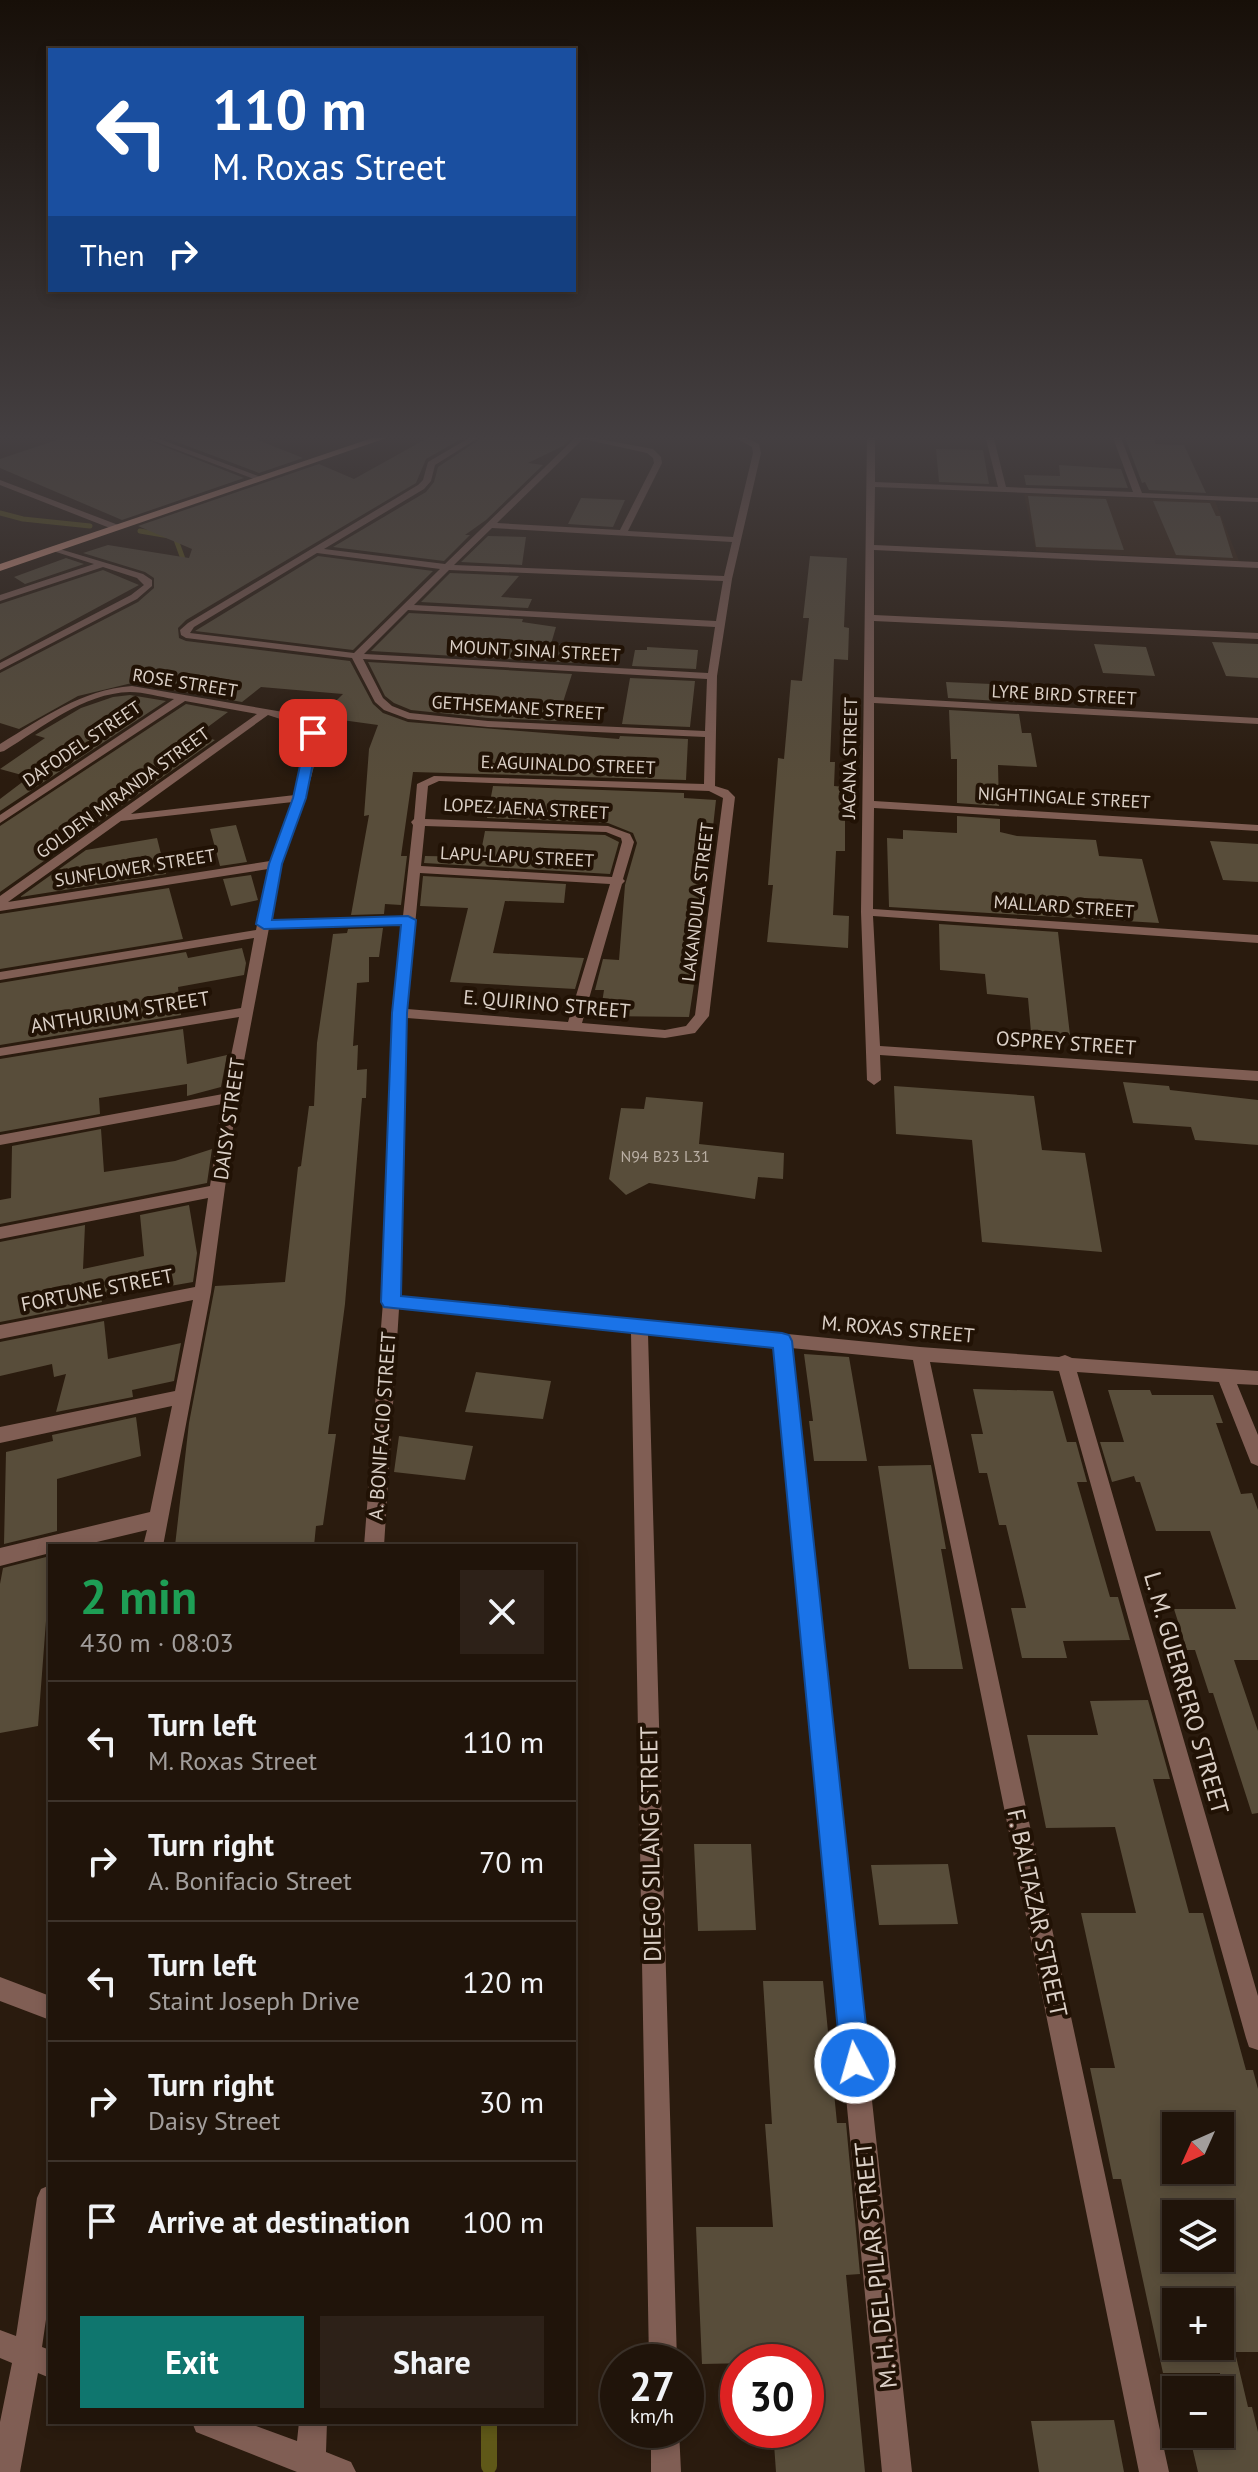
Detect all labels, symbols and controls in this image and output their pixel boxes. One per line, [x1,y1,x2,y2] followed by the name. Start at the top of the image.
[212,73,367,145] text: 110 m
[80,80,184,184] icon: left
[212,143,446,190] text: M. Roxas Street
[161,232,205,276] icon: right
[80,235,145,274] text: Then
[449,635,621,666] street label: MOUNT SINAI STREET
[131,663,239,702] street label: ROSE STREET
[991,679,1137,710] street label: LYRE BIRD STREET
[431,690,605,725] street label: GETHSEMANE STREET
[18,696,145,792] street label: DAFODEL STREET
[837,697,862,820] street label: JACANA STREET
[279,699,347,767] pin
[291,711,335,755] icon: arrive
[31,722,214,863] street label: GOLDEN MIRANDA STREET
[480,750,656,779] street label: E. AGUINALDO STREET
[977,781,1151,814] street label: NIGHTINGALE STREET
[443,793,609,824] street label: LOPEZ JAENA STREET
[676,821,719,983] street label: LAKANDULA STREET
[439,841,595,872] street label: LAPU-LAPU STREET
[53,843,217,892] street label: SUNFLOWER STREET
[993,890,1135,923] street label: MALLARD STREET
[462,984,632,1024] street label: E. QUIRINO STREET
[29,985,211,1039] street label: ANTHURIUM STREET
[995,1025,1137,1061] street label: OSPREY STREET
[208,1056,250,1182] street label: DAISY STREET
[620,1146,710,1166] house number: N94 B23 L31
[19,1262,175,1318] street label: FORTUNE STREET
[821,1309,975,1349] street label: M. ROXAS STREET
[362,1331,402,1521] street label: A. BONIFACIO STREET
[80,1565,197,1627] text: 2 min
[1137,1568,1236,1818] street label: L. M. GUERRERO STREET
[460,1570,544,1654] button: close
[80,1626,234,1659] text: 430 m · 08:03
[148,1705,256,1744] text: Turn left
[80,1719,124,1763] icon: left
[463,1722,544,1761] text: 110 m
[633,1726,668,1962] street label: DIEGO SILANG STREET
[148,1744,317,1777] text: M. Roxas Street
[1000,1806,1075,2020] street label: F. BALTAZAR STREET
[148,1825,274,1864] text: Turn right
[80,1839,124,1883] icon: right
[479,1842,544,1881] text: 70 m
[148,1864,352,1897] text: A. Bonifacio Street
[148,1945,256,1984] text: Turn left
[80,1959,124,2003] icon: left
[463,1962,544,2001] text: 120 m
[148,1984,360,2017] text: Staint Joseph Drive
[813,2021,897,2105] position arrow
[148,2065,274,2104] text: Turn right
[80,2079,124,2123] icon: right
[479,2082,544,2121] text: 30 m
[148,2104,280,2137] text: Daisy Street
[1162,2112,1234,2184] north arrow
[1162,2112,1234,2448] map controls
[847,2140,904,2390] street label: M. H. DEL PILAR STREET
[80,2199,124,2243] icon: arrive
[1162,2200,1234,2272] button: layers
[148,2202,410,2241] text: Arrive at destination
[463,2202,544,2241] text: 100 m
[1162,2288,1234,2360] button: +
[80,2316,304,2408] button: Exit
[320,2316,544,2408] button: Share
[720,2344,824,2448] speed limit sign: 30
[629,2360,675,2412] text: 27
[1162,2376,1234,2448] button: −
[630,2403,674,2429] text: km/h

